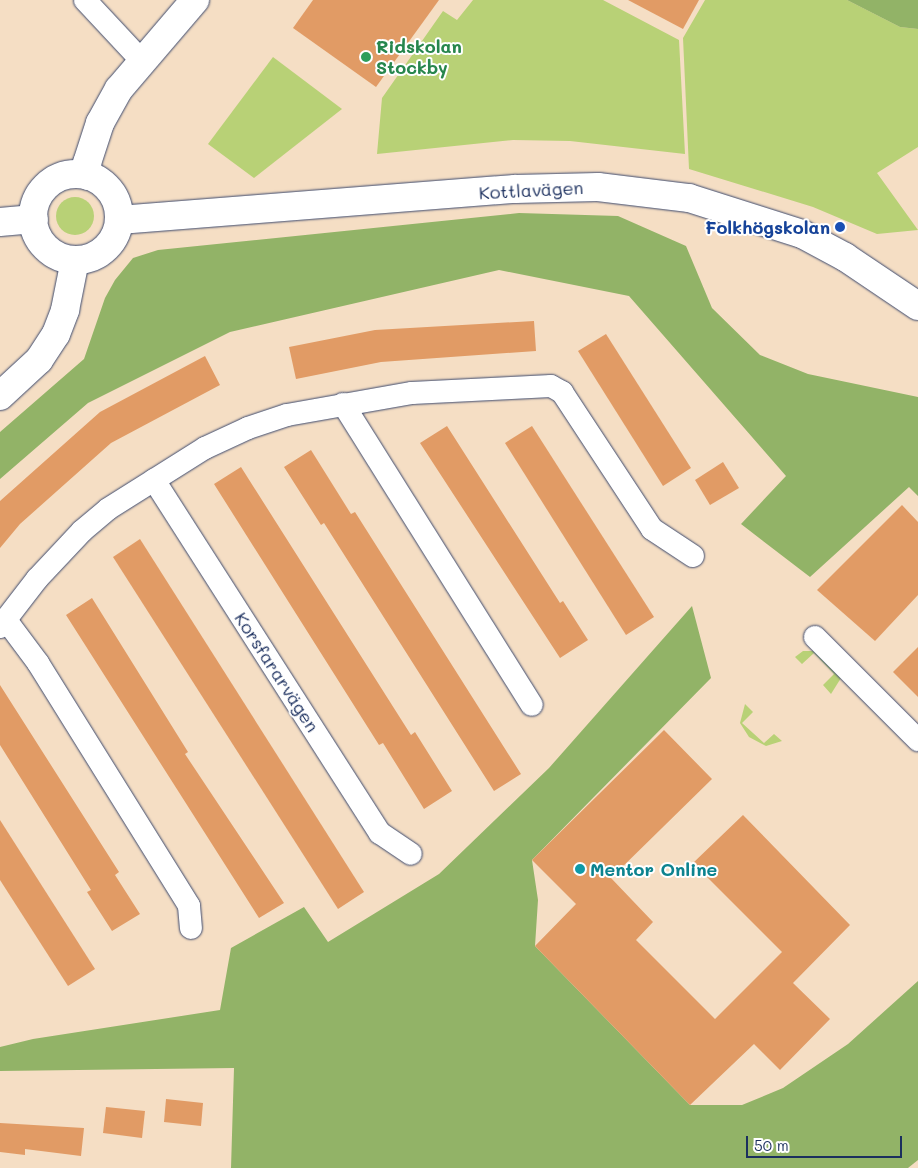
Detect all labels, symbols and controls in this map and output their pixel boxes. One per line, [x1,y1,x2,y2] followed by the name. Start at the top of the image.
[376,36,462,78] place label: Ridskolan Stockby
[360,51,372,63] marker: Ridskolan Stockby
[478,176,584,204] street label: Kottlavägen
[705,216,830,238] place label: Folkhögskolan
[834,221,846,233] marker: Folkhögskolan
[230,608,324,736] street label: Korsfararvägen
[590,858,717,880] place label: Mentor Online
[574,863,586,875] marker: Mentor Online
[748,1126,904,1158] scale bar
[754,1135,789,1155] text: 50 m

